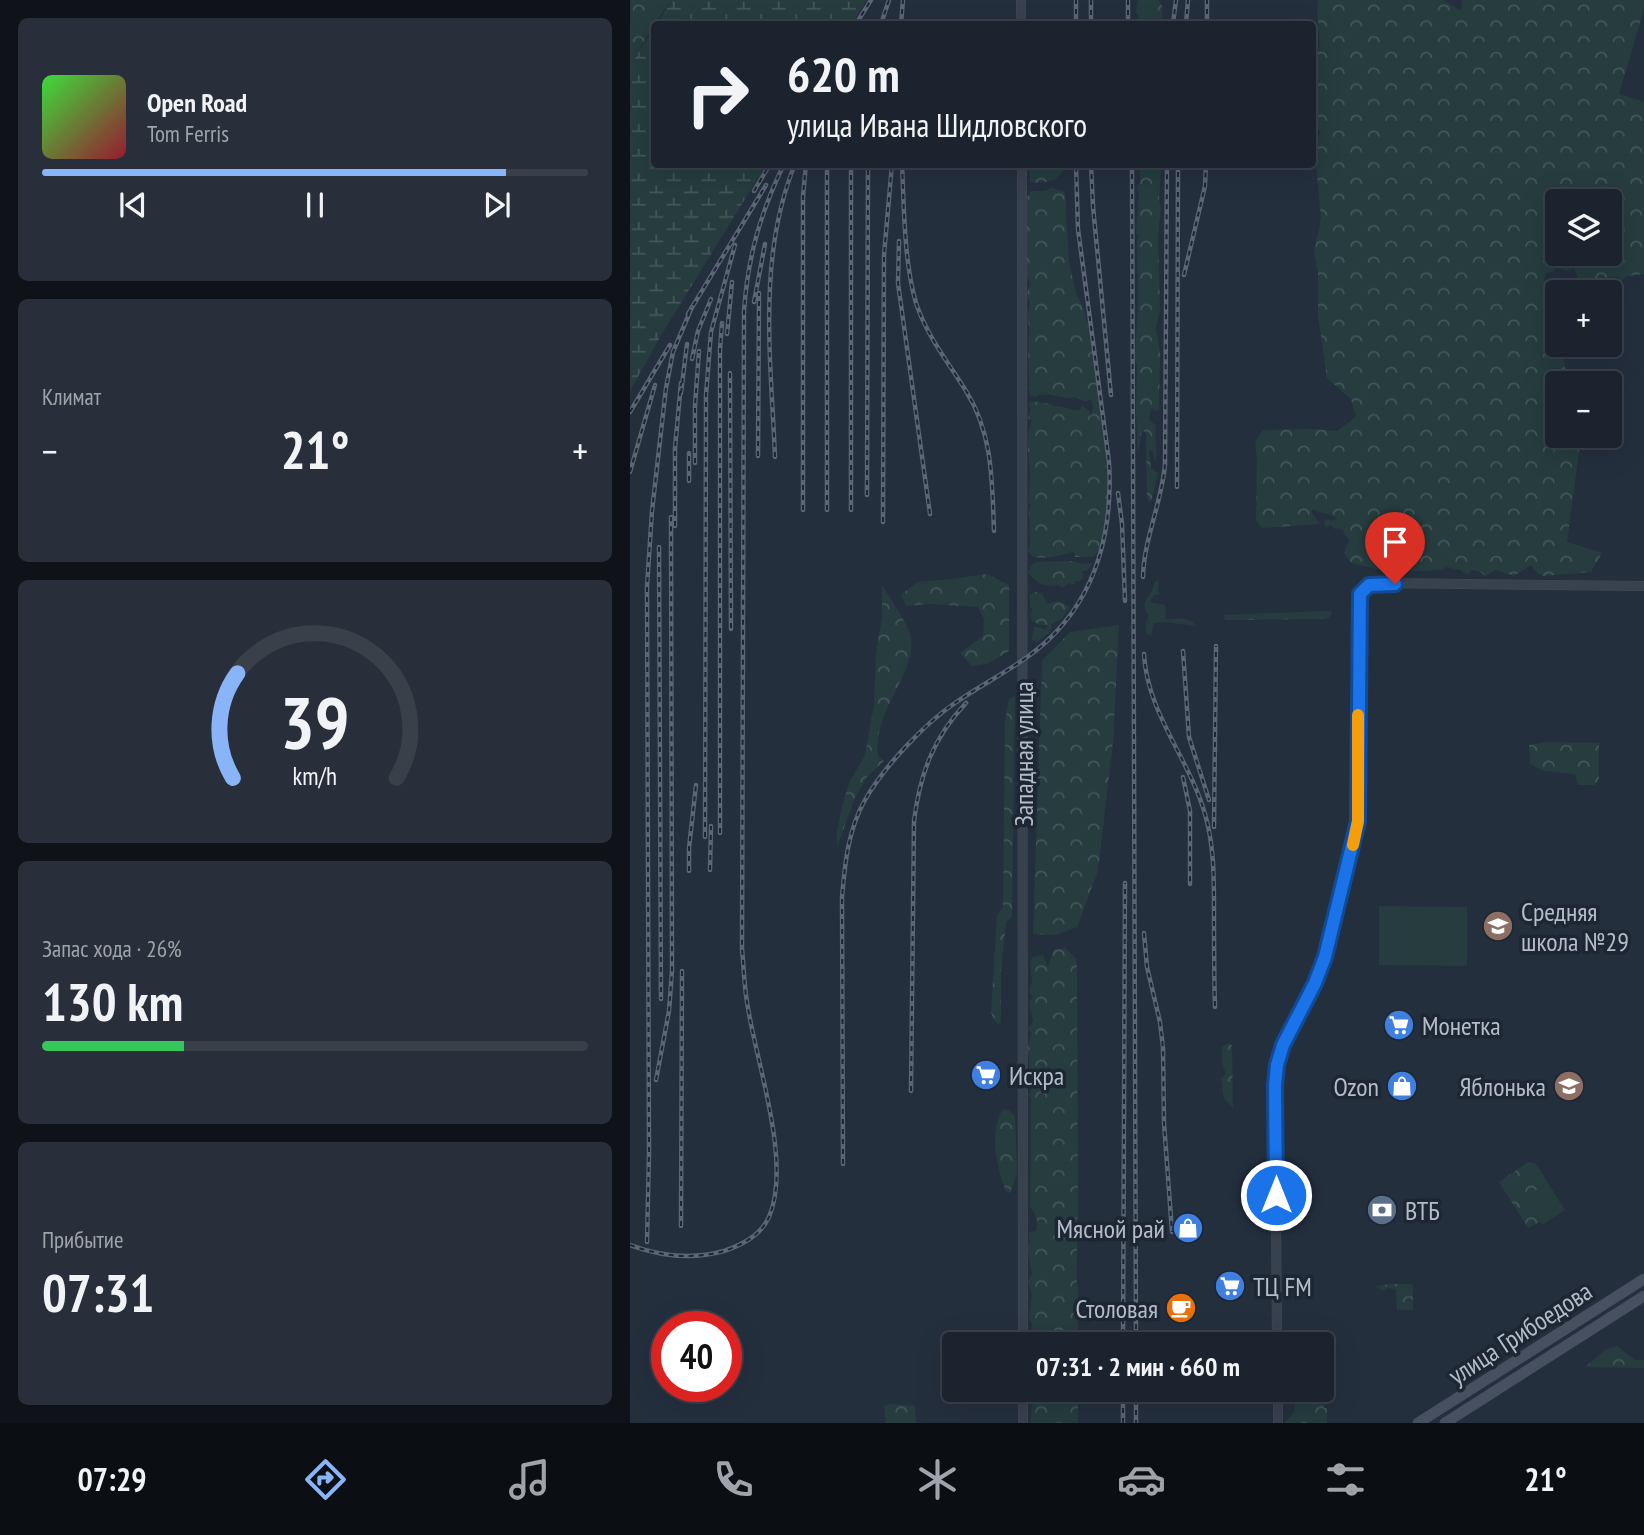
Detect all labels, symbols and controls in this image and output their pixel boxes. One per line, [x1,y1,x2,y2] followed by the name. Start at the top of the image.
[787,42,900,106] text: 620 m
[672,49,763,140] icon: right
[147,86,247,119] text: Open Road
[787,104,1087,146] text: улица Ивана Шидловского
[147,119,229,148] text: Tom Ferris
[114,186,152,224] icon: previous
[296,186,334,224] icon: pause
[478,186,516,224] icon: next
[1545,189,1622,448] map controls
[1545,189,1622,266] button: layers
[1545,280,1622,357] button: +
[1545,371,1622,448] button: −
[42,382,101,411] text: Климат
[281,416,349,483] text: 21°
[42,426,58,475] text: −
[572,426,588,475] text: +
[1365,512,1425,584] pin
[1376,523,1414,561] icon: arrive
[280,674,350,768] text: 39
[1007,681,1040,827] street label: Западная улица
[293,759,337,791] text: km/h
[1521,895,1629,958] place label: Средняя школа №29
[1481,909,1515,943] school or university icon: Средняя школа №29
[42,934,182,963] text: Запас хода · 26%
[42,968,183,1035] text: 130 km
[1382,1008,1416,1042] supermarket icon: Монетка
[1422,1009,1501,1042] place label: Монетка
[969,1058,1003,1092] supermarket icon: Искра
[1009,1059,1064,1092] place label: Искра
[1385,1069,1419,1103] shop icon: Ozon
[1552,1069,1586,1103] school or university icon: Яблонька
[1333,1070,1379,1103] place label: Ozon
[1459,1070,1546,1103] place label: Яблонька
[1239,1158,1313,1232] position arrow
[1365,1193,1399,1227] bank icon: ВТБ
[1405,1194,1440,1227] place label: ВТБ
[1171,1211,1205,1245] shop icon: Мясной рай
[1057,1212,1165,1245] place label: Мясной рай
[42,1225,123,1254] text: Прибытие
[42,1259,154,1326] text: 07:31
[1213,1269,1247,1303] supermarket icon: ТЦ FM
[1253,1270,1312,1303] place label: ТЦ FM
[1442,1274,1598,1392] street label: улица Грибоедова
[1164,1291,1198,1325] cafe icon: Столовая
[1075,1292,1158,1325] place label: Столовая
[651,1311,742,1402] speed limit sign: 40
[1036,1350,1240,1383] text: 07:31 · 2 мин · 660 m
[301,1455,350,1504] icon: directions
[505,1455,554,1504] icon: music
[709,1455,758,1504] icon: phone
[913,1455,962,1504] icon: climate
[1117,1455,1166,1504] icon: car
[1321,1455,1370,1504] icon: filters
[77,1458,147,1500] text: 07:29
[1524,1458,1567,1500] text: 21°

